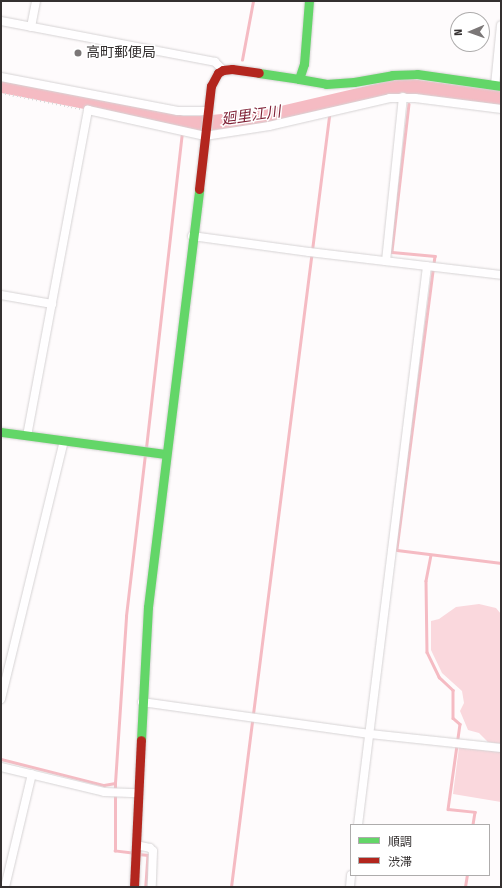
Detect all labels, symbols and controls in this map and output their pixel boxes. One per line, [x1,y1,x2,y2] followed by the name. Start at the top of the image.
[450,12,490,52] north arrow
[452,29,465,36] text: N
[86,45,156,61] place label: 高町郵便局
[73,48,83,58] marker: 高町郵便局
[220,103,282,129] water label: 廻里江川
[350,824,490,876] legend
[388,835,412,849] text: 順調
[388,855,412,869] text: 渋滞

